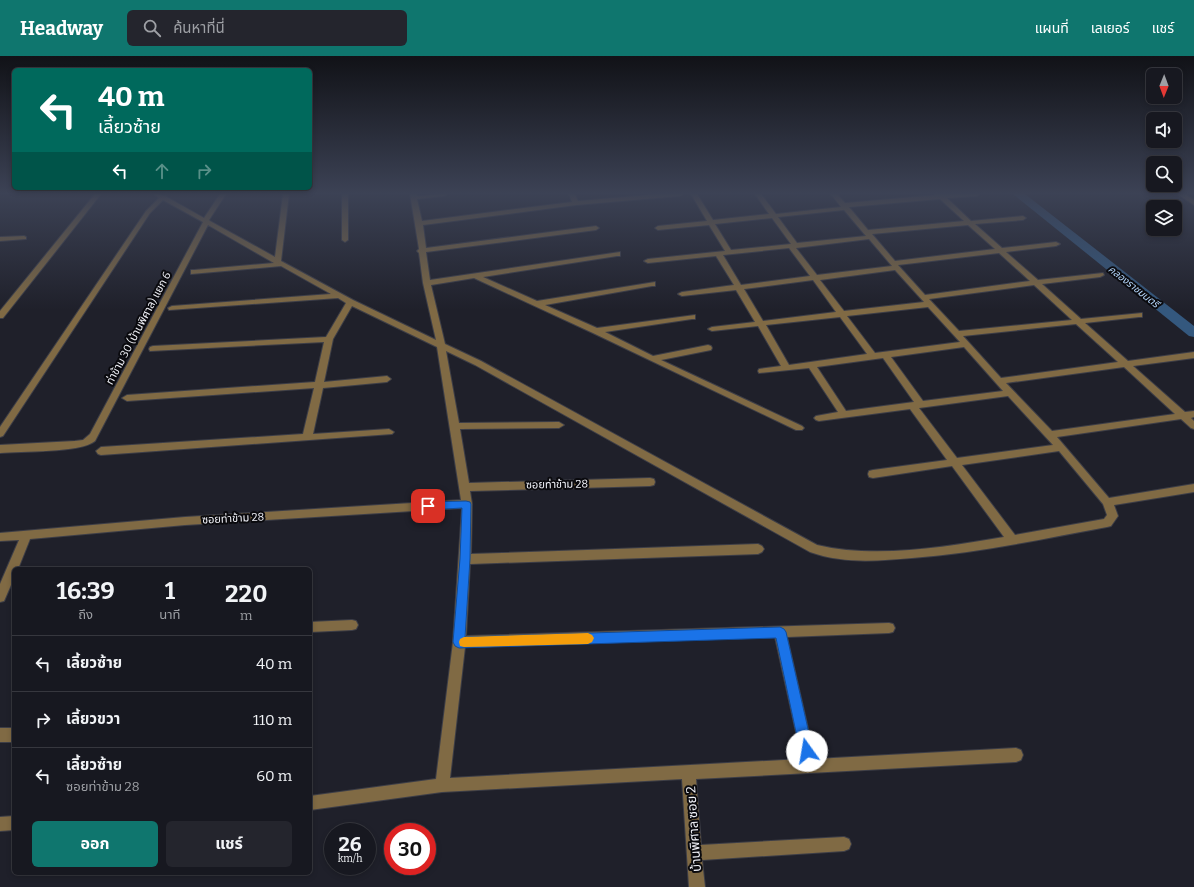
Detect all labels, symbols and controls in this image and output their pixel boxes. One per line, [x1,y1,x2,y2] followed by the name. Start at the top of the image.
[127,10,407,46] search box
[20,17,103,40] text: Headway
[141,17,163,39] icon: search
[173,19,225,37] text: ค้นหาที่นี่
[1035,20,1069,37] text: แผนที่
[1091,20,1130,37] text: เลเยอร์
[1152,20,1174,37] text: แชร์
[1146,68,1182,104] north arrow
[1146,68,1182,236] map controls
[98,80,165,113] text: 40 m
[32,84,84,136] icon: left
[1146,112,1182,148] button: sound
[98,116,161,138] text: เลี้ยวซ้าย
[1146,156,1182,192] button: search
[109,160,131,182] icon: left
[151,160,173,182] icon: ahead
[193,160,215,182] icon: right
[1146,200,1182,236] button: layers
[1106,263,1163,312] water label: คลองราชมนตรี
[103,270,174,387] street label: ท่าข้าม 30 (บ้านพิศาล) แยก 6
[526,477,588,492] street label: ซอยท่าข้าม 28
[411,489,445,523] pin
[417,495,439,517] icon: arrive
[202,510,264,527] street label: ซอยท่าข้าม 28
[57,577,115,605] text: 16:39
[165,577,175,605] text: 1
[225,580,267,608] text: 220
[78,607,93,622] text: ถึง
[159,607,181,622] text: นาที
[240,608,252,623] text: m
[32,653,54,675] icon: left
[66,654,122,672] text: เลี้ยวซ้าย
[256,655,292,673] text: 40 m
[32,709,54,731] icon: right
[66,710,120,728] text: เลี้ยวขวา
[253,711,292,729] text: 110 m
[786,730,828,772] position arrow
[66,756,122,774] text: เลี้ยวซ้าย
[32,765,54,787] icon: left
[256,767,292,785] text: 60 m
[66,779,139,794] text: ซอยท่าข้าม 28
[683,786,704,872] street label: บ้านพิศาล ซอย 2
[32,821,158,867] button: ออก
[166,821,292,867] button: แชร์
[384,823,436,875] speed limit sign: 30
[338,832,362,856] text: 26
[338,853,362,865] text: km/h

